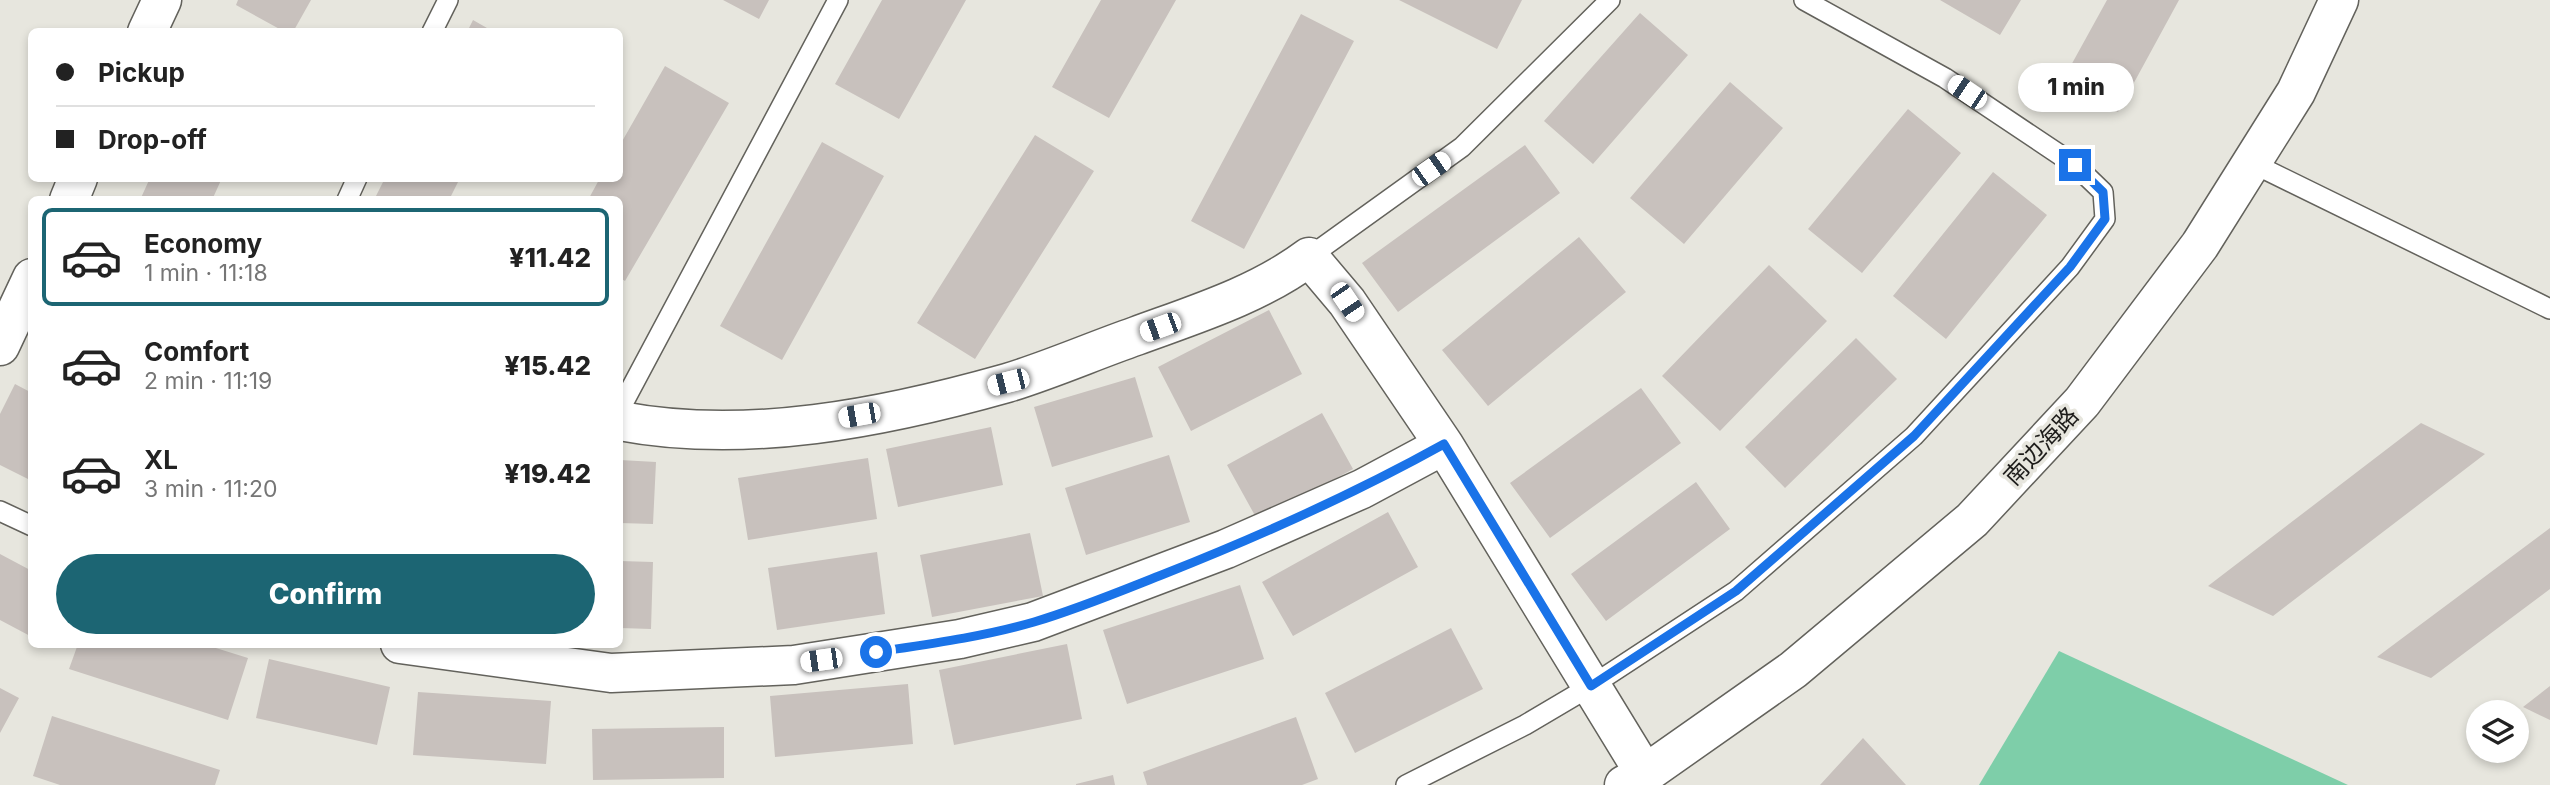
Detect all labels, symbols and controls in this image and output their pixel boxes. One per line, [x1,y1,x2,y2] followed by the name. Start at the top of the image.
[98,57,185,88] text: Pickup
[2017,64,2133,113] callout: 1 min
[1944,72,1991,112] car
[2047,73,2105,101] text: 1 min
[98,124,207,155] text: Drop-off
[1408,148,1455,190] car
[2059,149,2091,181] route end
[60,226,123,289] icon: car
[144,228,262,259] text: Economy
[509,242,591,273] text: ¥11.42
[144,259,268,287] text: 1 min · 11:18
[1327,279,1368,325] car
[1137,310,1184,344] car
[60,334,123,397] icon: car
[144,336,249,367] text: Comfort
[504,350,591,381] text: ¥15.42
[144,367,272,395] text: 2 min · 11:19
[986,367,1031,397] car
[837,401,882,429] car
[1998,401,2084,491] street label: 南边海路
[60,442,123,505] icon: car
[144,444,178,475] text: XL
[504,458,591,489] text: ¥19.42
[144,475,277,503] text: 3 min · 11:20
[56,554,595,634] button: Confirm
[860,636,892,668] route start
[799,647,844,673] car
[2466,700,2529,763] map controls
[2466,700,2529,763] button: layers

